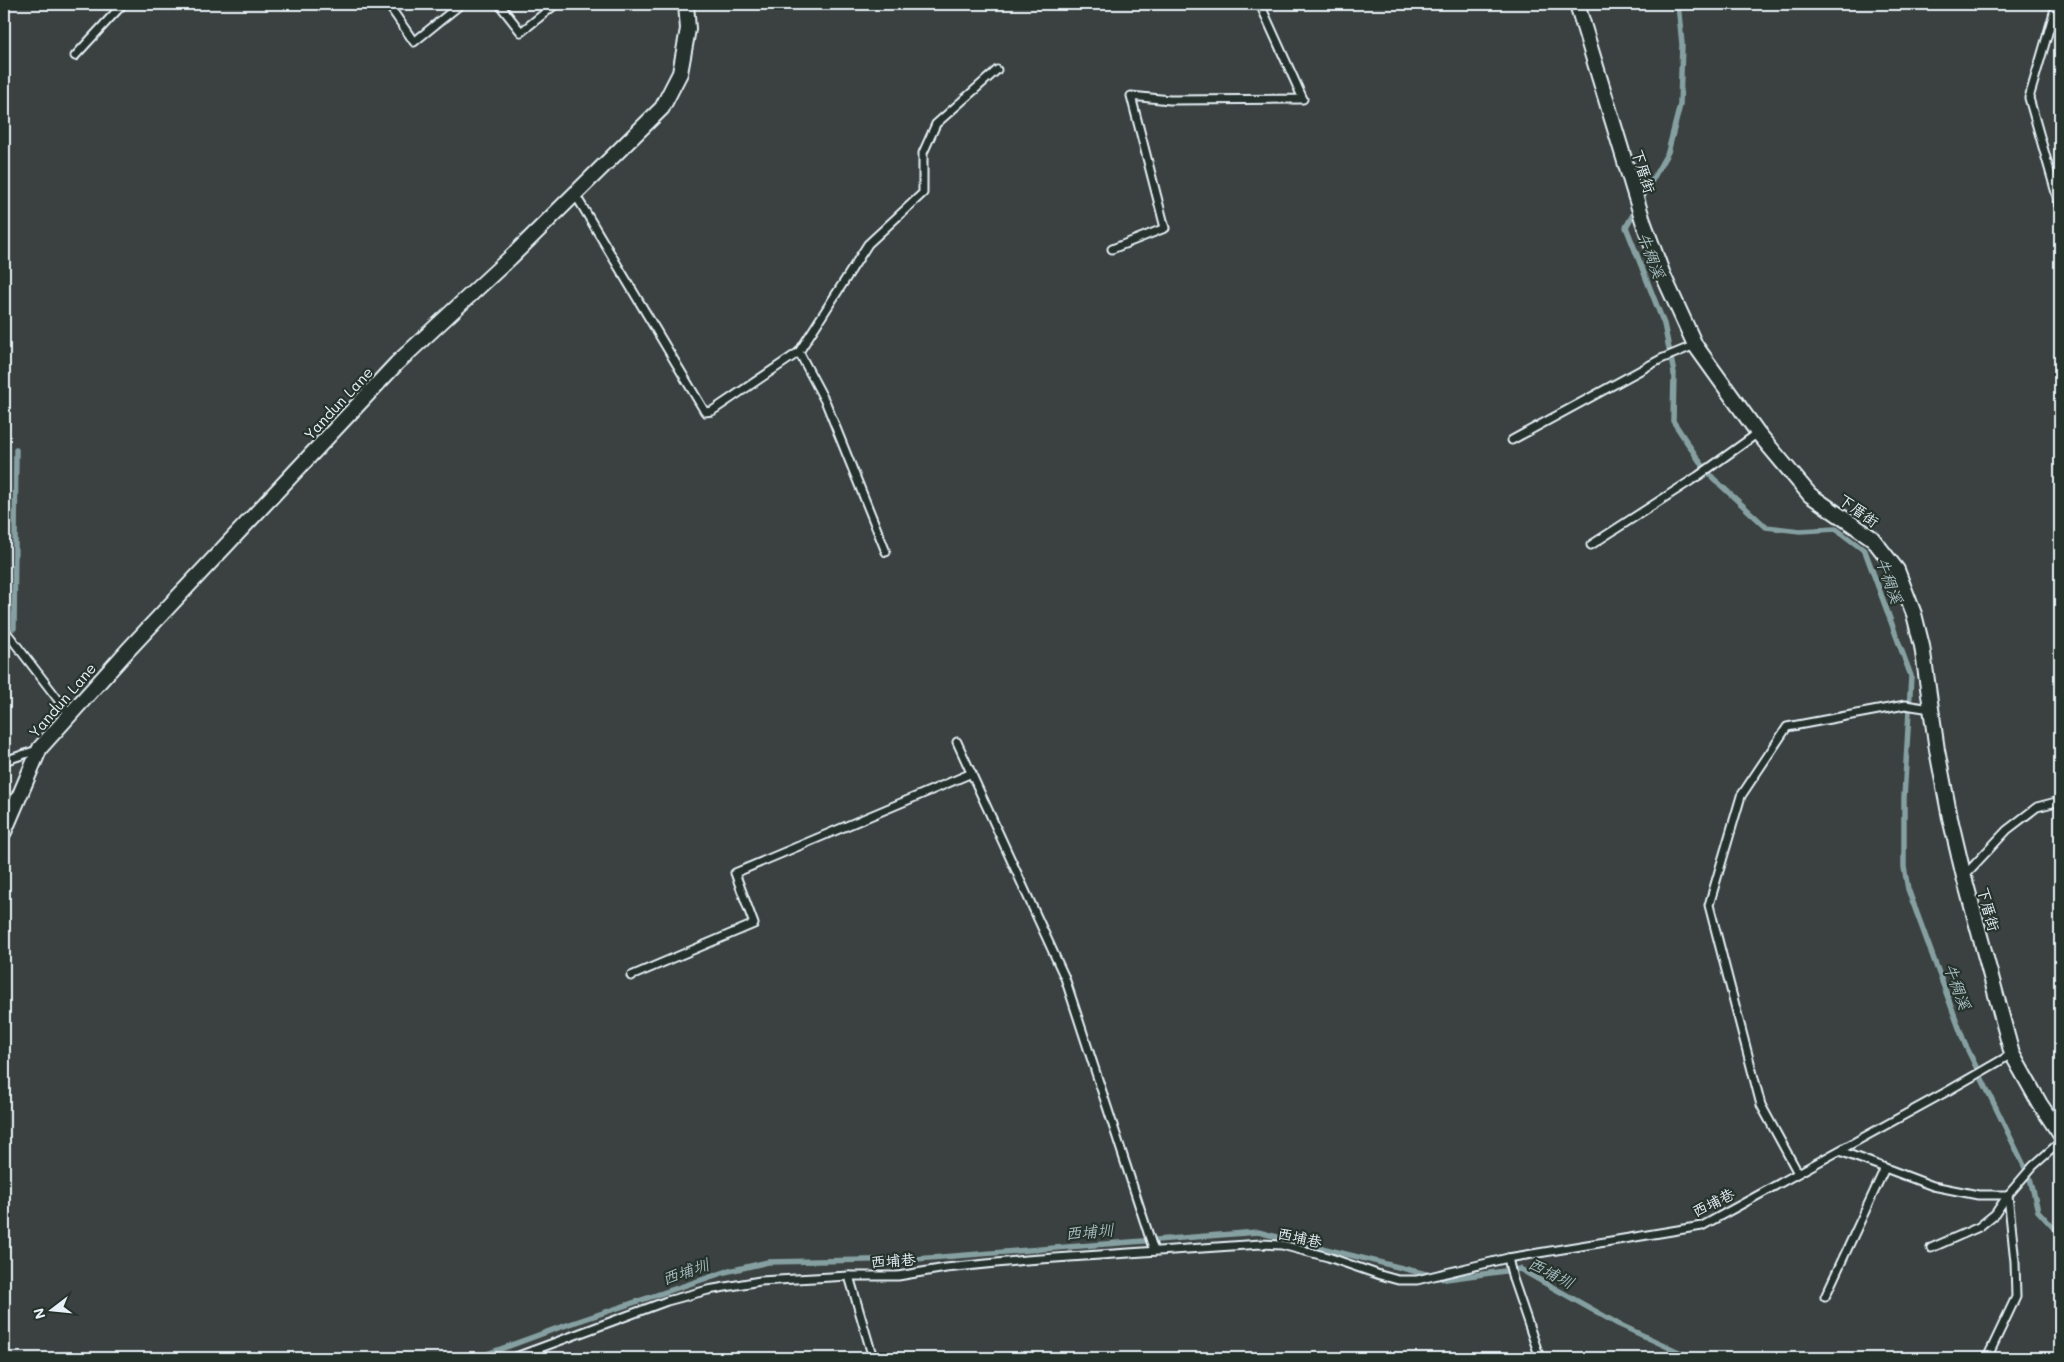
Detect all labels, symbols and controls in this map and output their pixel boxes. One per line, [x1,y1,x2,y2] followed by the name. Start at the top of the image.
[1628,147,1660,195] street label: 下厝街
[1634,229,1671,282] water label: 牛稠溪
[299,362,377,444] street label: Yandun Lane
[1835,489,1883,531] street label: 下厝街
[1872,554,1908,607] water label: 牛稠溪
[24,658,100,742] street label: Yandun Lane
[1974,885,2004,933] street label: 下厝街
[1940,960,1976,1013] water label: 牛稠溪
[1688,1183,1738,1221] street label: 西埔巷
[1064,1218,1116,1244] water label: 西埔圳
[1276,1223,1324,1251] street label: 西埔巷
[870,1248,916,1272] street label: 西埔巷
[1525,1252,1579,1293] water label: 西埔圳
[659,1253,713,1289] water label: 西埔圳
[28,1284,78,1334] north arrow
[28,1306,50,1321] text: N

